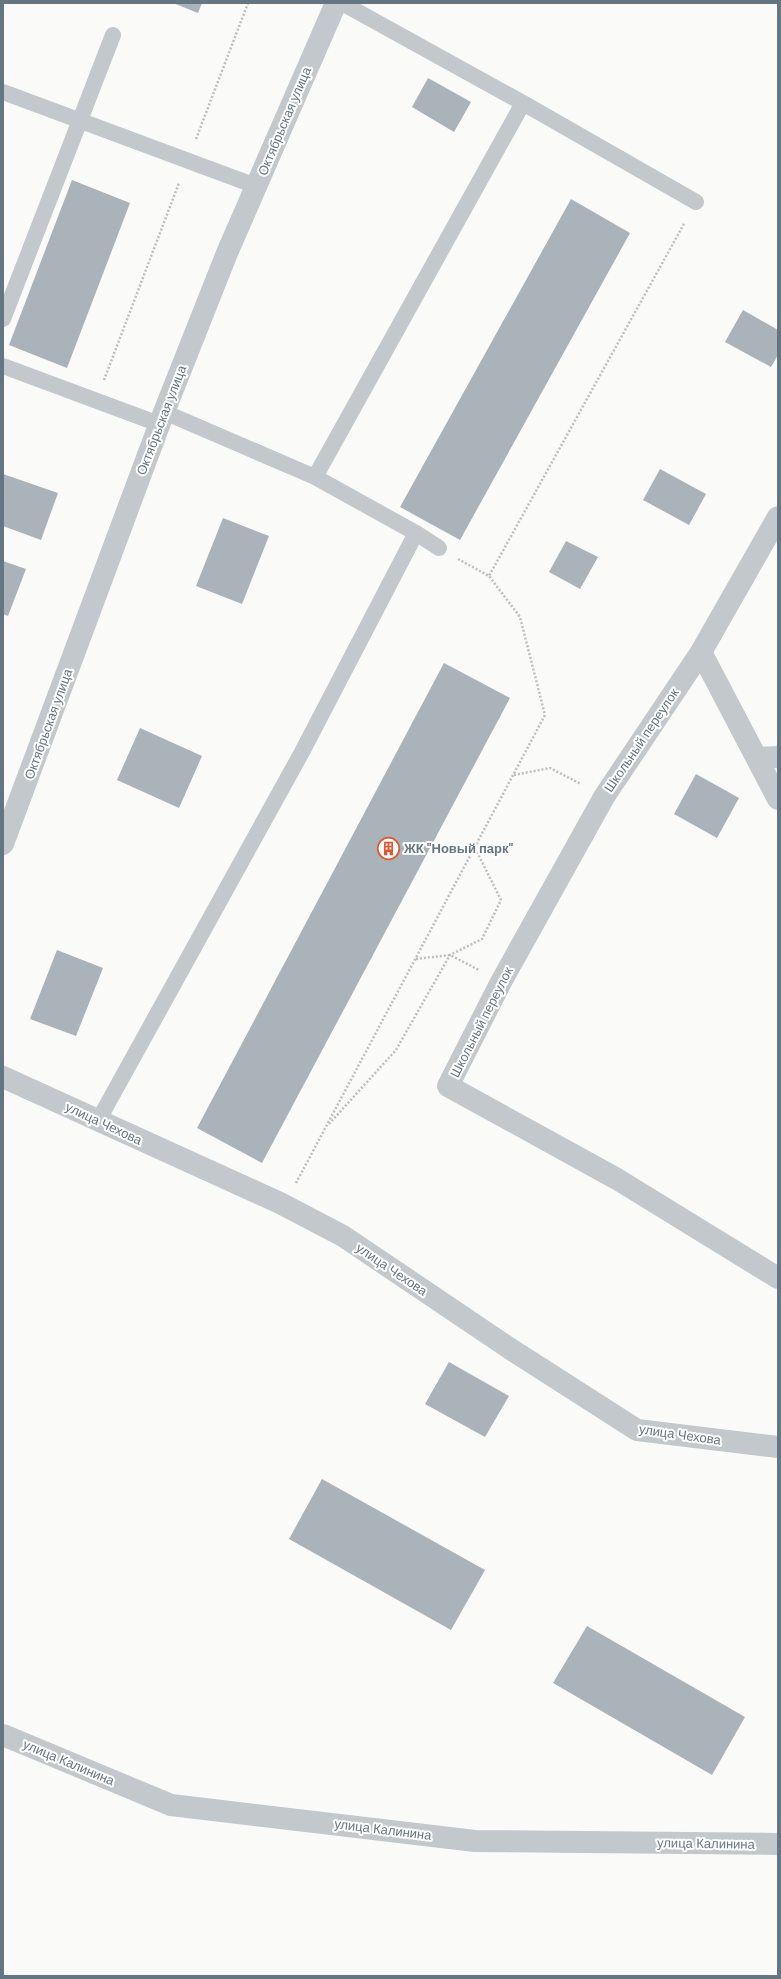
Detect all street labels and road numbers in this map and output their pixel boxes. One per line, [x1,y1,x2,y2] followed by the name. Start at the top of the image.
[254,64,315,178] street label: Октябрьская улица
[133,362,191,478] street label: Октябрьская улица
[21,666,77,782] street label: Октябрьская улица
[600,685,683,796] street label: Школьный переулок
[446,964,517,1080] street label: Школьный переулок
[63,1098,145,1149] street label: улица Чехова
[353,1239,431,1300] street label: улица Чехова
[638,1420,723,1449] street label: улица Чехова
[21,1736,118,1790] street label: улица Калинина
[333,1815,433,1844] street label: улица Калинина
[657,1834,756,1853] street label: улица Калинина

